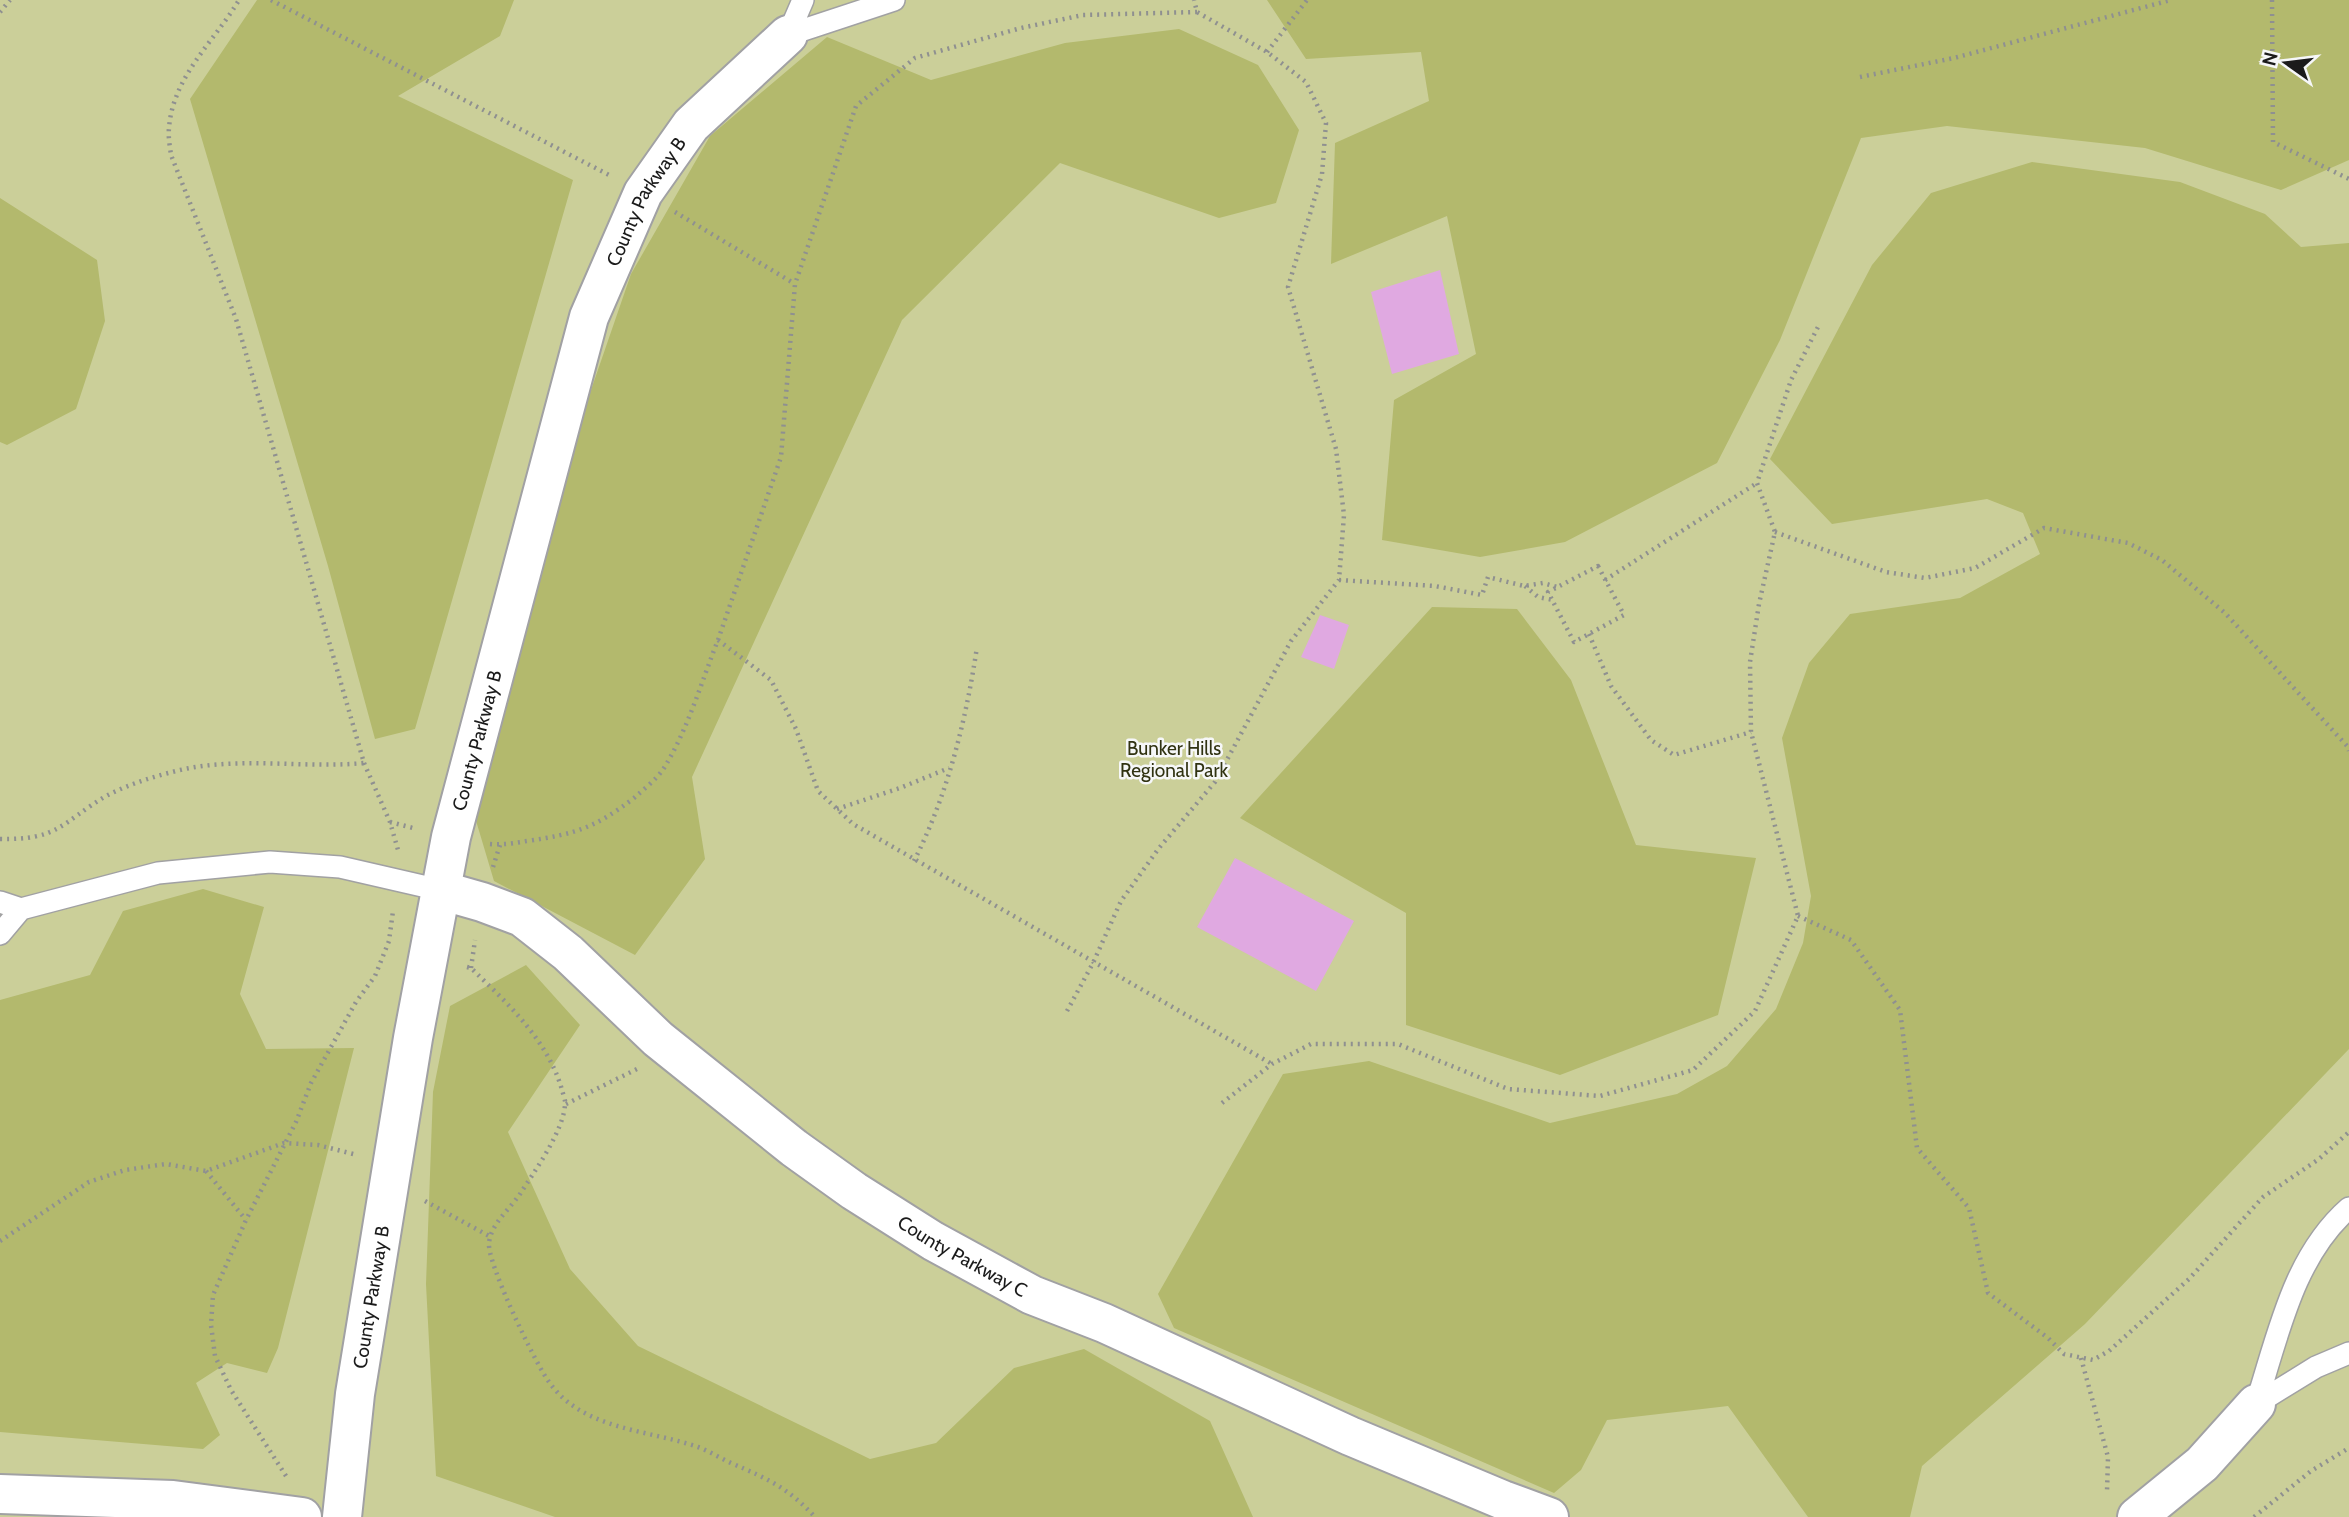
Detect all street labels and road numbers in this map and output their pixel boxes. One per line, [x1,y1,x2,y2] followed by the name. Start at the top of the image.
[602,133,691,270] street label: County Parkway B
[447,668,507,813] street label: County Parkway B
[893,1211,1031,1302] street label: County Parkway C
[348,1224,394,1370] street label: County Parkway B

